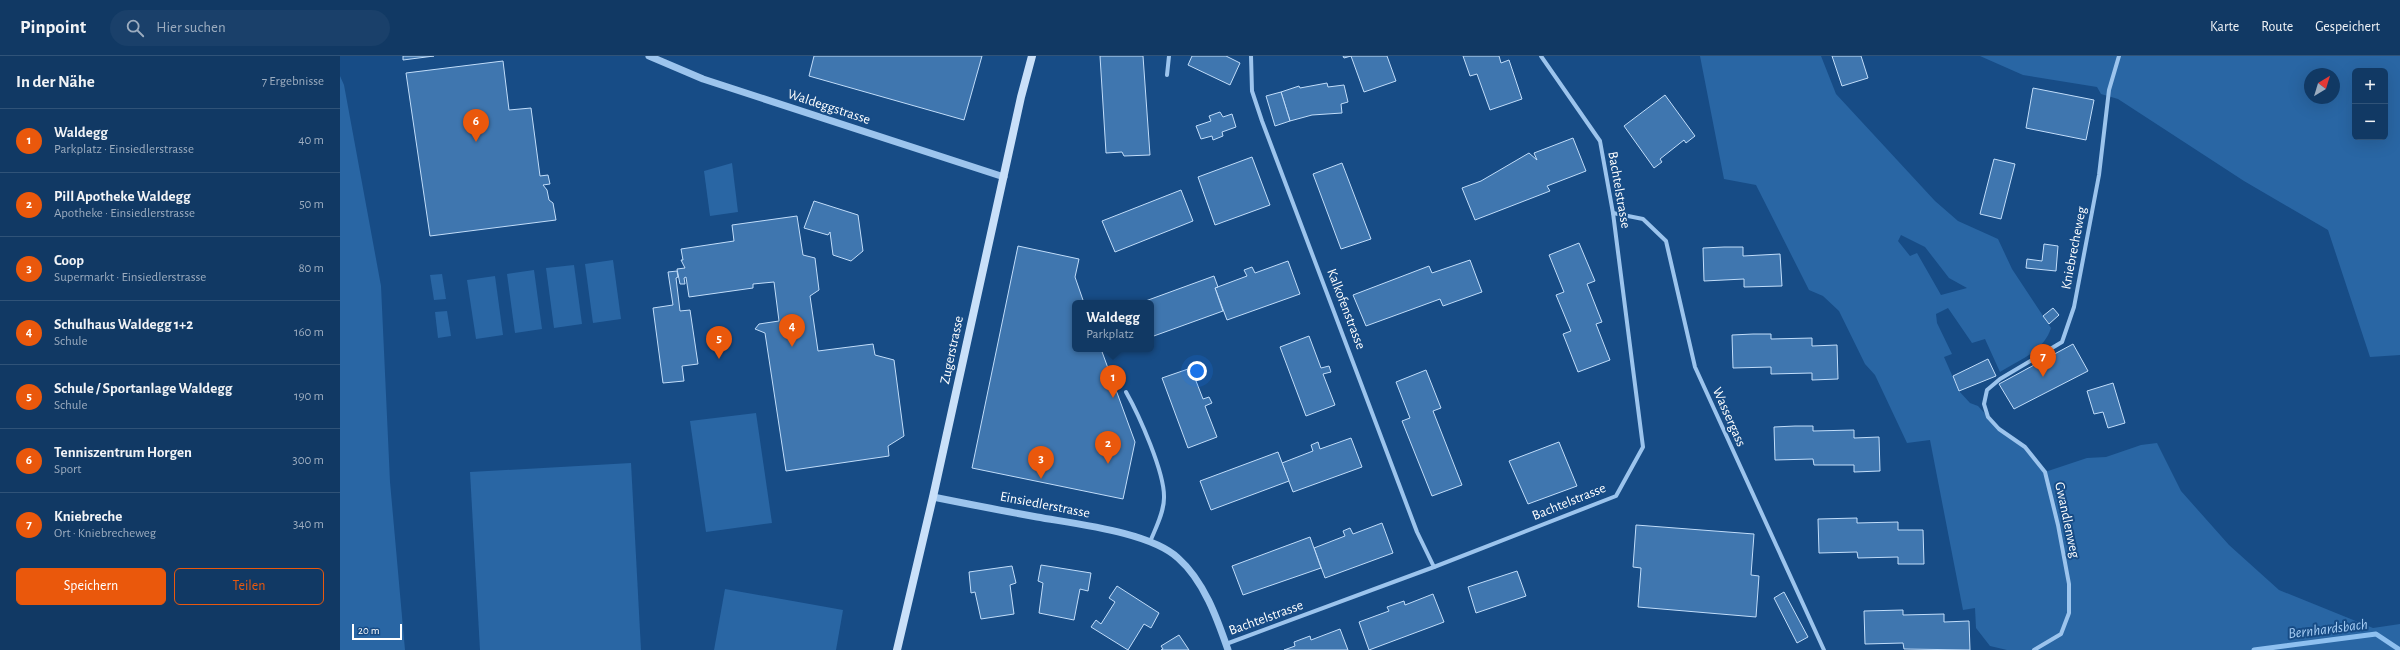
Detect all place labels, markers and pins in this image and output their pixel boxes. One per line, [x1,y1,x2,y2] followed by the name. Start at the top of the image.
[463,109,489,142] pin: 6
[779,314,805,347] pin: 4
[706,326,732,359] pin: 5
[2030,344,2056,377] pin: 7
[1100,365,1126,398] pin: 1
[1095,431,1121,464] pin: 2
[1028,446,1054,479] pin: 3

